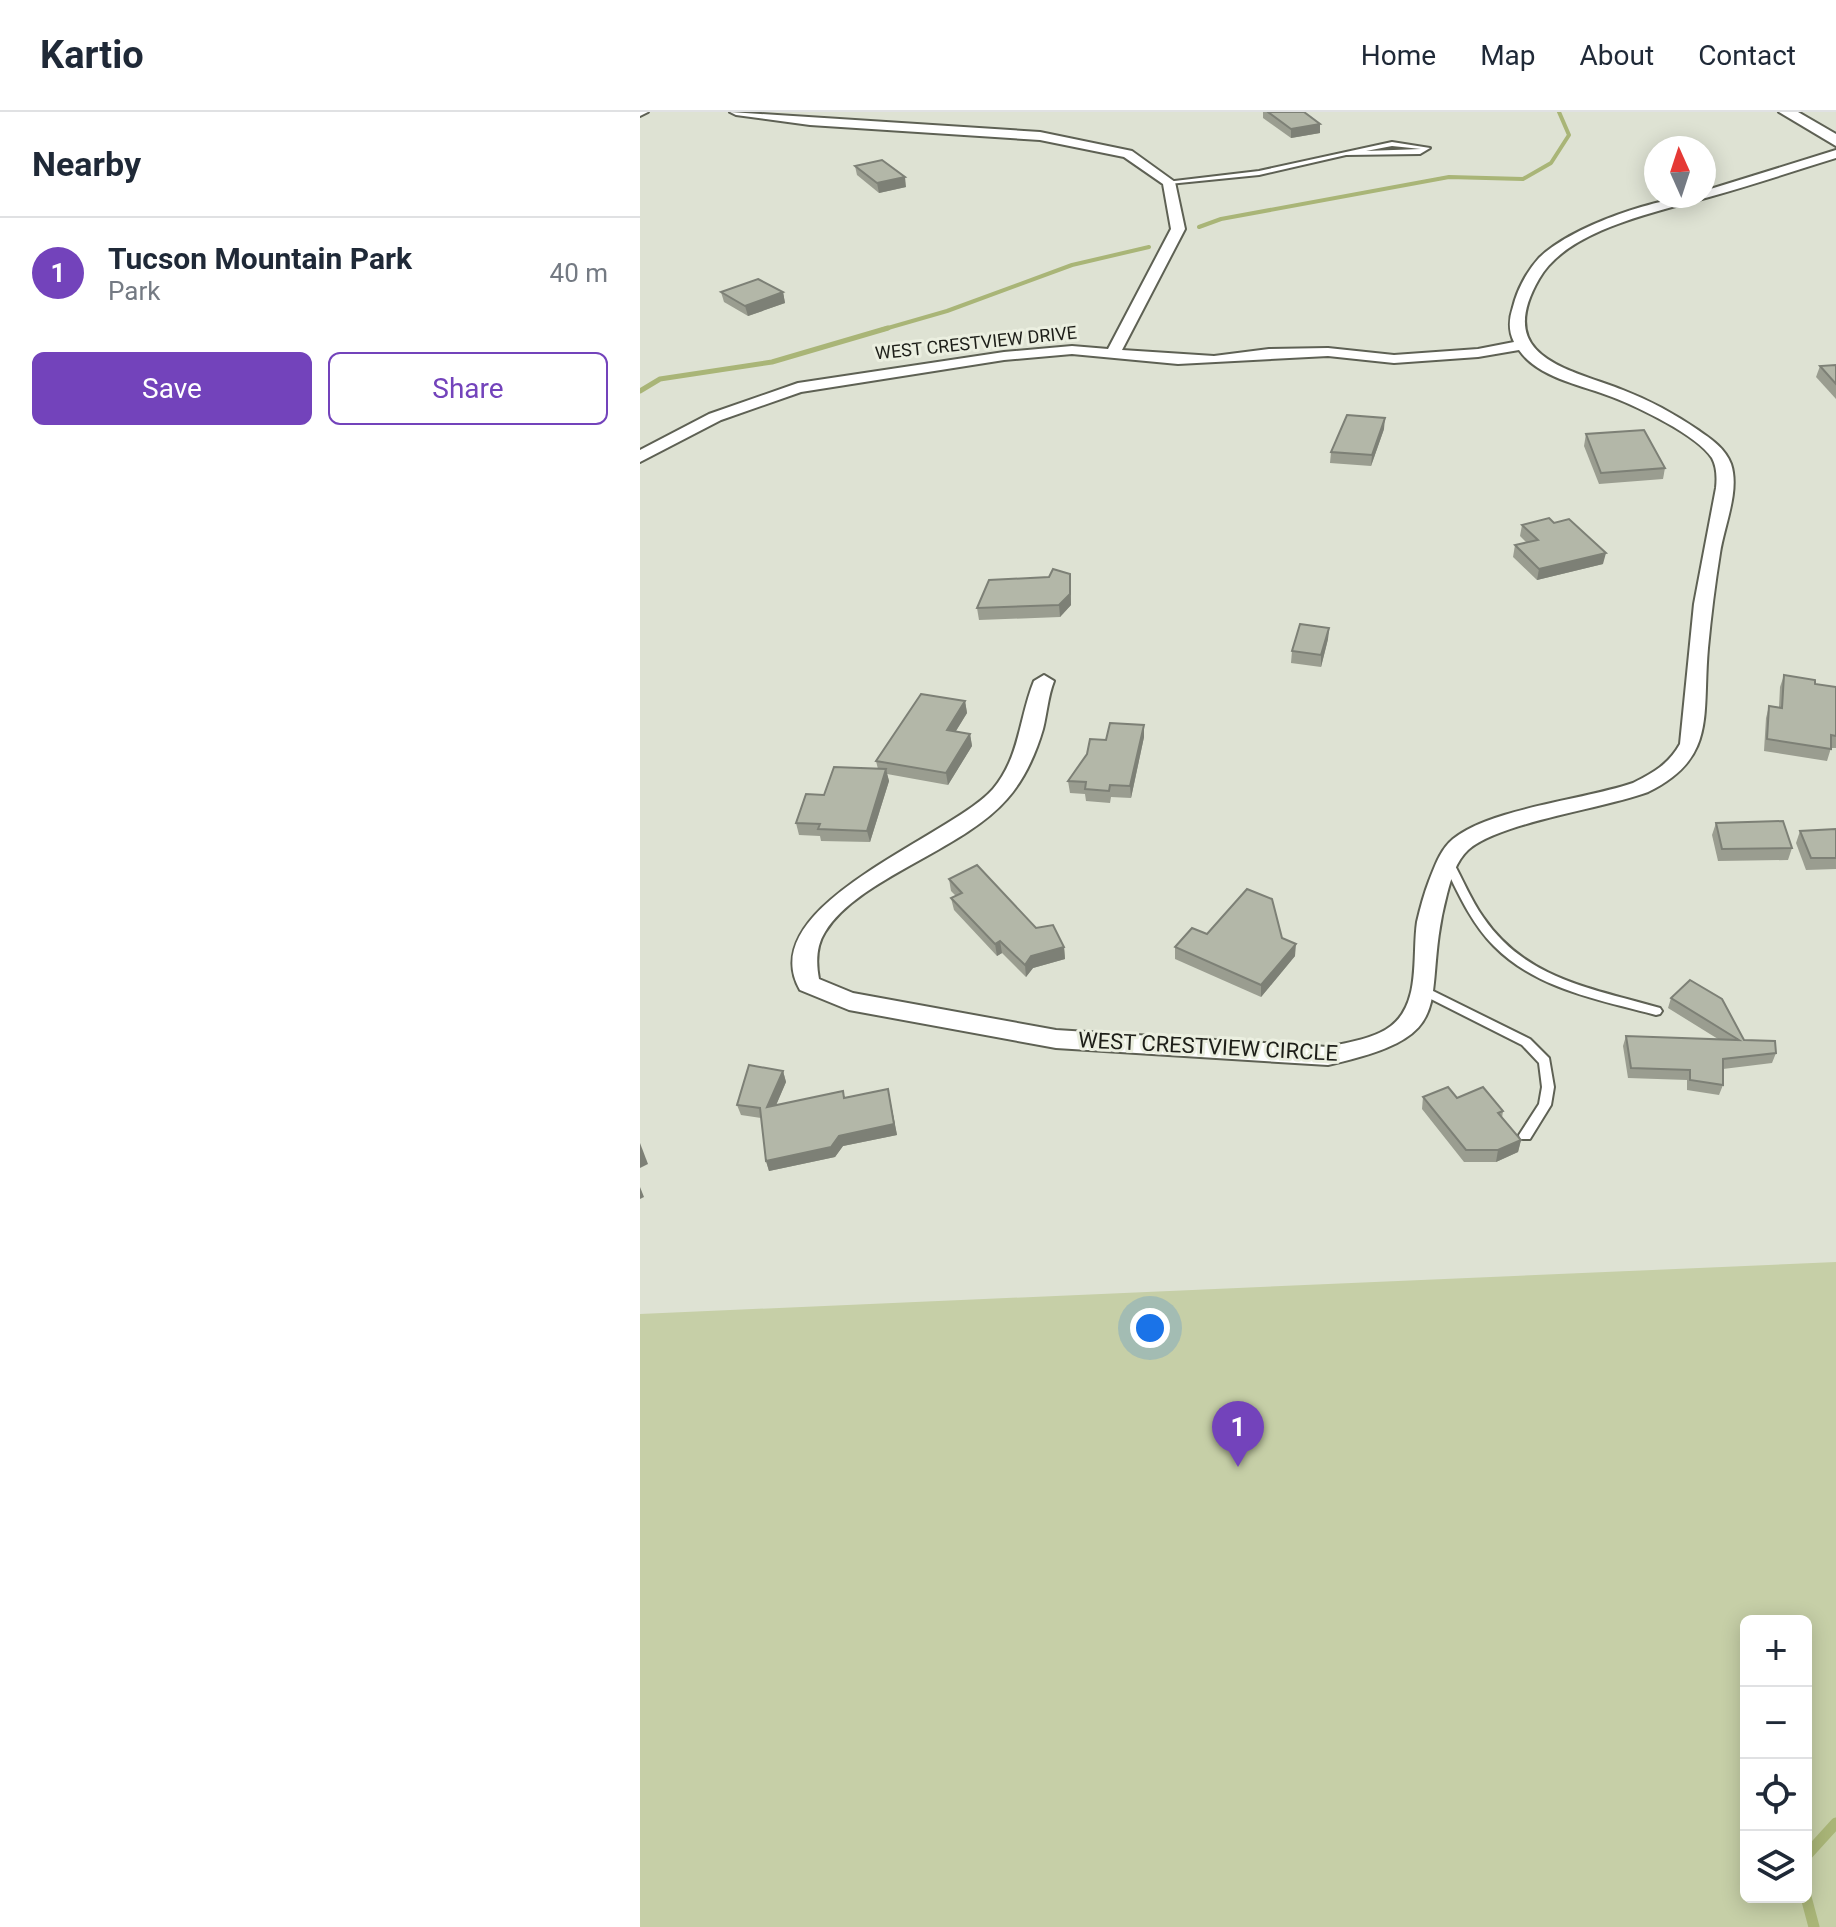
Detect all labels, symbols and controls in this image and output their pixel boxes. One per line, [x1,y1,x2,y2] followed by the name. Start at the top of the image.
[40,33,144,77] text: Kartio
[1361,39,1436,72] text: Home
[1480,39,1536,72] text: Map
[1580,39,1654,72] text: About
[1698,39,1796,72] text: Contact
[1644,136,1716,208] north arrow
[32,144,141,184] text: Nearby
[108,241,412,276] text: Tucson Mountain Park
[51,258,65,288] text: 1
[550,258,608,288] text: 40 m
[108,276,160,306] text: Park
[874,321,1078,364] street label: WEST CRESTVIEW DRIVE
[32,352,312,425] button: Save
[328,352,608,425] button: Share
[1078,1027,1338,1066] street label: WEST CRESTVIEW CIRCLE
[1130,1308,1170,1348] your location
[1212,1401,1264,1467] pin: 1
[1740,1615,1812,1903] map controls
[1740,1615,1812,1687] button: +
[1740,1687,1812,1759] button: −
[1740,1759,1812,1831] button: locate
[1740,1831,1812,1903] button: layers

